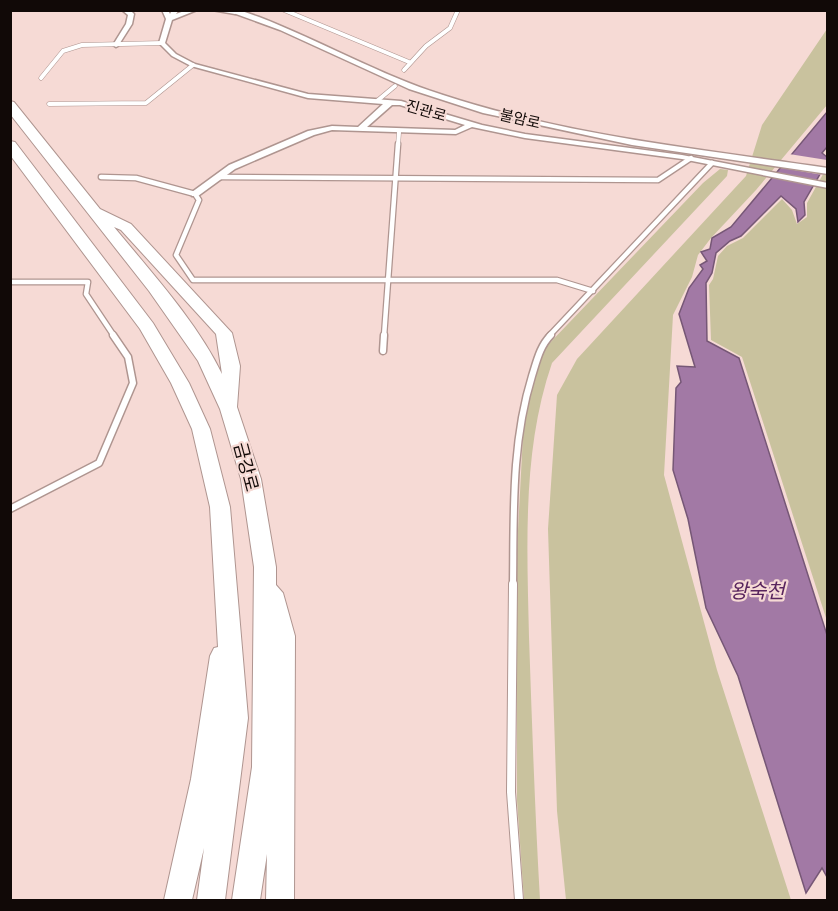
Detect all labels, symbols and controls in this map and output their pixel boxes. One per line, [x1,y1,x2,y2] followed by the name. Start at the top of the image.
[404,96,449,125] street label: 진관로
[498,105,542,132] street label: 불암로
[229,440,264,494] street label: 금강로
[729,577,787,604] water label: 왕숙천

